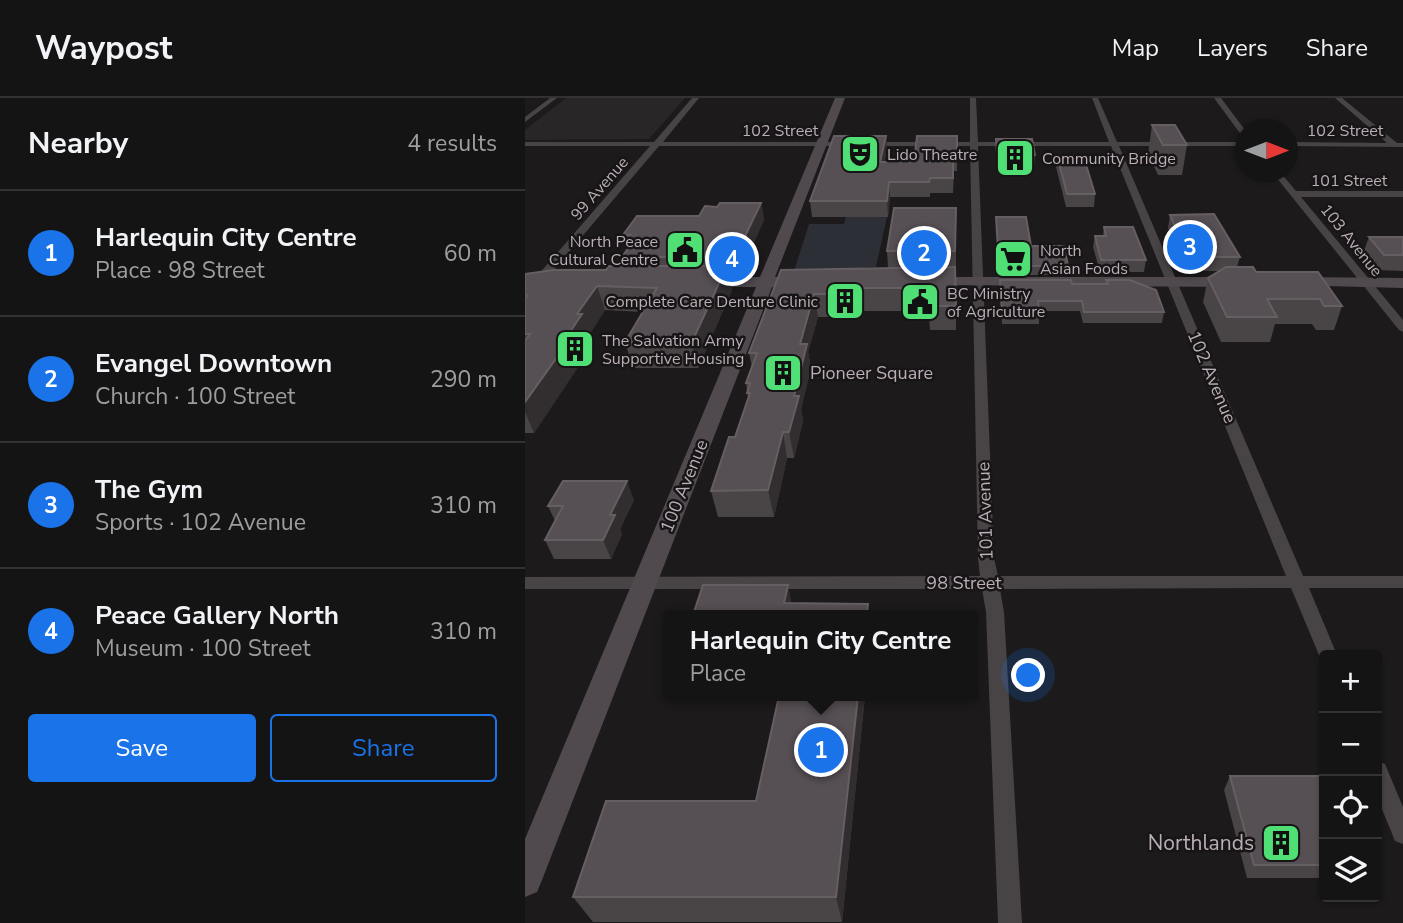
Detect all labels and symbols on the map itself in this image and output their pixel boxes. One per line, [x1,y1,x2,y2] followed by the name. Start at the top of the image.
[1235,119,1298,182] north arrow
[742,120,819,142] street label: 102 Street
[1307,120,1384,142] street label: 102 Street
[839,133,881,175] theatre icon: Lido Theatre
[994,137,1036,179] building icon: Community Bridge
[887,144,977,166] place label: Lido Theatre
[1042,148,1176,170] place label: Community Bridge
[566,152,634,225] street label: 99 Avenue
[1311,170,1388,192] street label: 101 Street
[1315,200,1387,282] street label: 103 Avenue
[1167,221,1213,273] pin: 3
[901,227,947,279] pin: 2
[664,229,706,271] public building icon: North Peace Cultural Centre
[549,231,658,271] place label: North Peace Cultural Centre
[709,233,755,285] pin: 4
[992,238,1034,280] supermarket icon: North Asian Foods
[1040,240,1128,280] place label: North Asian Foods
[824,280,866,322] building icon: Complete Care Denture Clinic
[899,281,941,323] public building icon: BC Ministry of Agriculture
[947,283,1045,323] place label: BC Ministry of Agriculture
[606,291,819,313] place label: Complete Care Denture Clinic
[1182,327,1242,427] street label: 102 Avenue
[554,328,596,370] building icon: The Salvation Army Supportive Housing
[602,330,745,370] place label: The Salvation Army Supportive Housing
[762,352,804,394] building icon: Pioneer Square
[810,361,933,385] place label: Pioneer Square
[654,436,714,536] street label: 100 Avenue
[971,461,999,561] street label: 101 Avenue
[926,571,1002,595] street label: 98 Street
[1011,658,1045,692] your location
[798,724,844,776] pin: 1
[1260,822,1302,864] building icon: Northlands
[1148,829,1254,857] place label: Northlands

